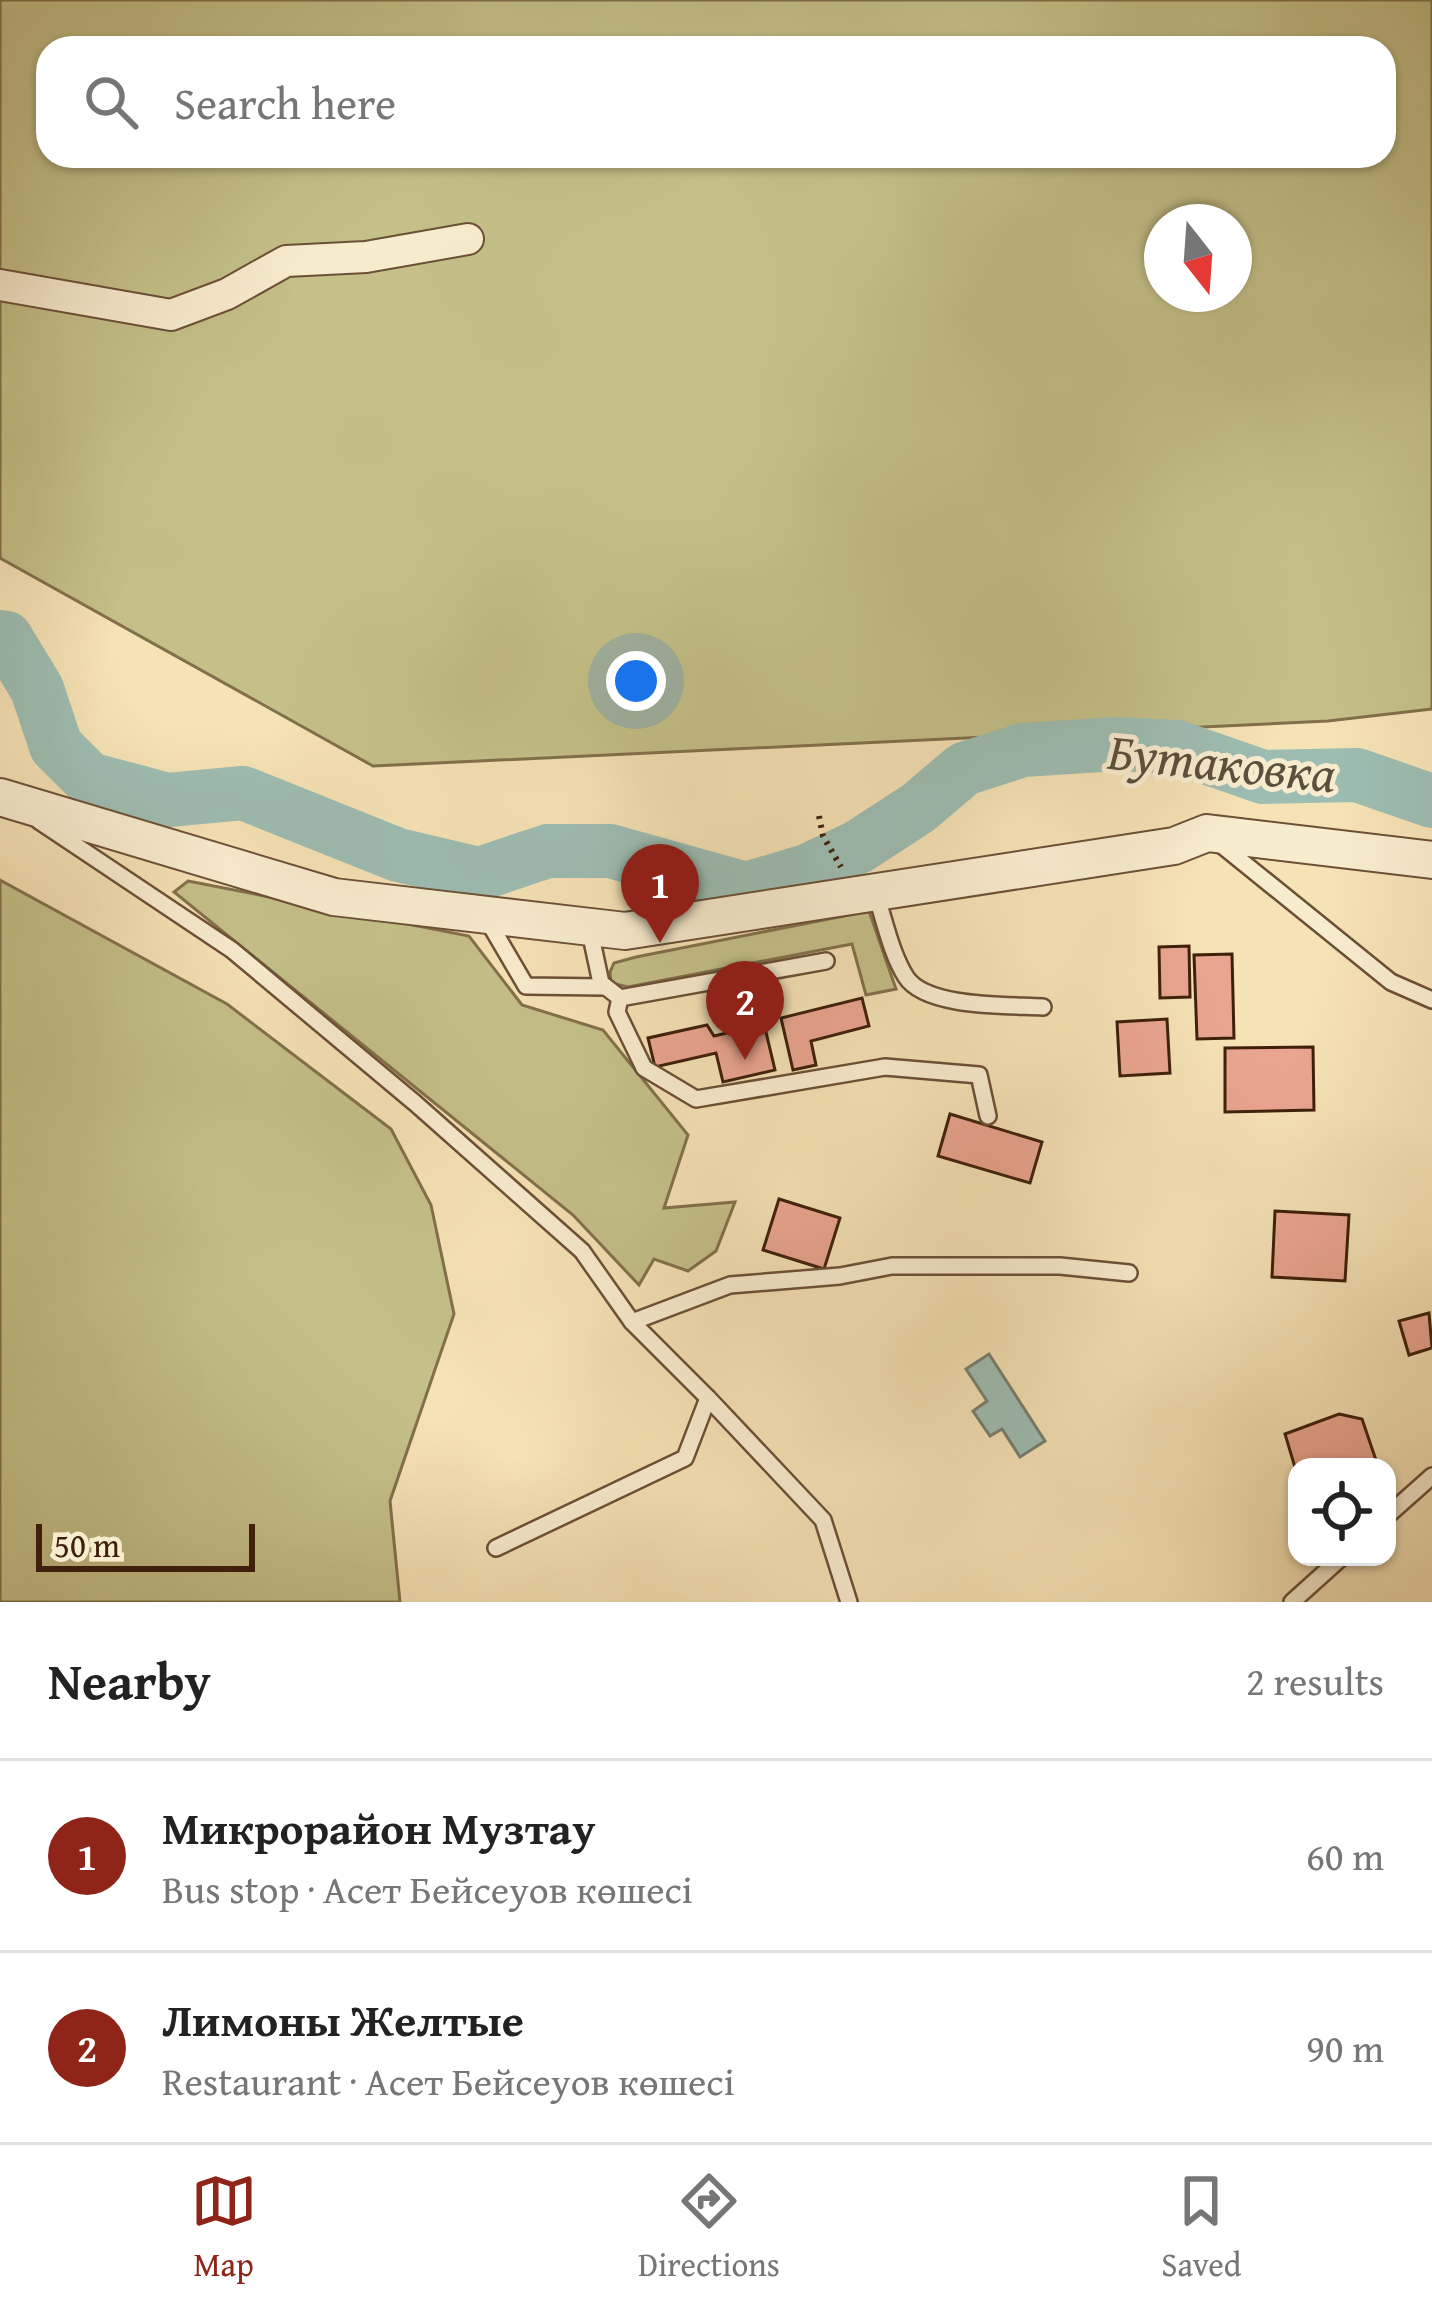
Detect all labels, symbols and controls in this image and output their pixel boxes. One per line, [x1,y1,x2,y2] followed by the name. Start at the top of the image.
[36,36,1396,168] search box
[78,69,144,135] icon: search
[174,70,396,135] text: Search here
[1144,204,1252,312] north arrow
[606,651,666,711] your location
[1105,713,1340,811] water label: Бутаковка
[621,844,699,943] pin: 1
[706,961,784,1060] pin: 2
[1288,1458,1396,1566] map controls
[1288,1458,1396,1566] button: locate
[36,1518,255,1571] scale bar
[54,1521,120,1569] text: 50 m
[48,1643,211,1718] text: Nearby
[1246,1652,1384,1709] text: 2 results
[162,1795,596,1860] text: Микрорайон Музтау
[77,1827,97,1884] text: 1
[1306,1827,1384,1884] text: 60 m
[162,1860,693,1917] text: Bus stop · Асет Бейсеуов көшесі
[162,1987,524,2052] text: Лимоны Желтые
[77,2019,97,2076] text: 2
[1306,2019,1384,2076] text: 90 m
[162,2052,735,2109] text: Restaurant · Асет Бейсеуов көшесі
[191,2168,257,2288] tab: Map
[638,2168,780,2288] tab: Directions
[1161,2168,1241,2288] tab: Saved

